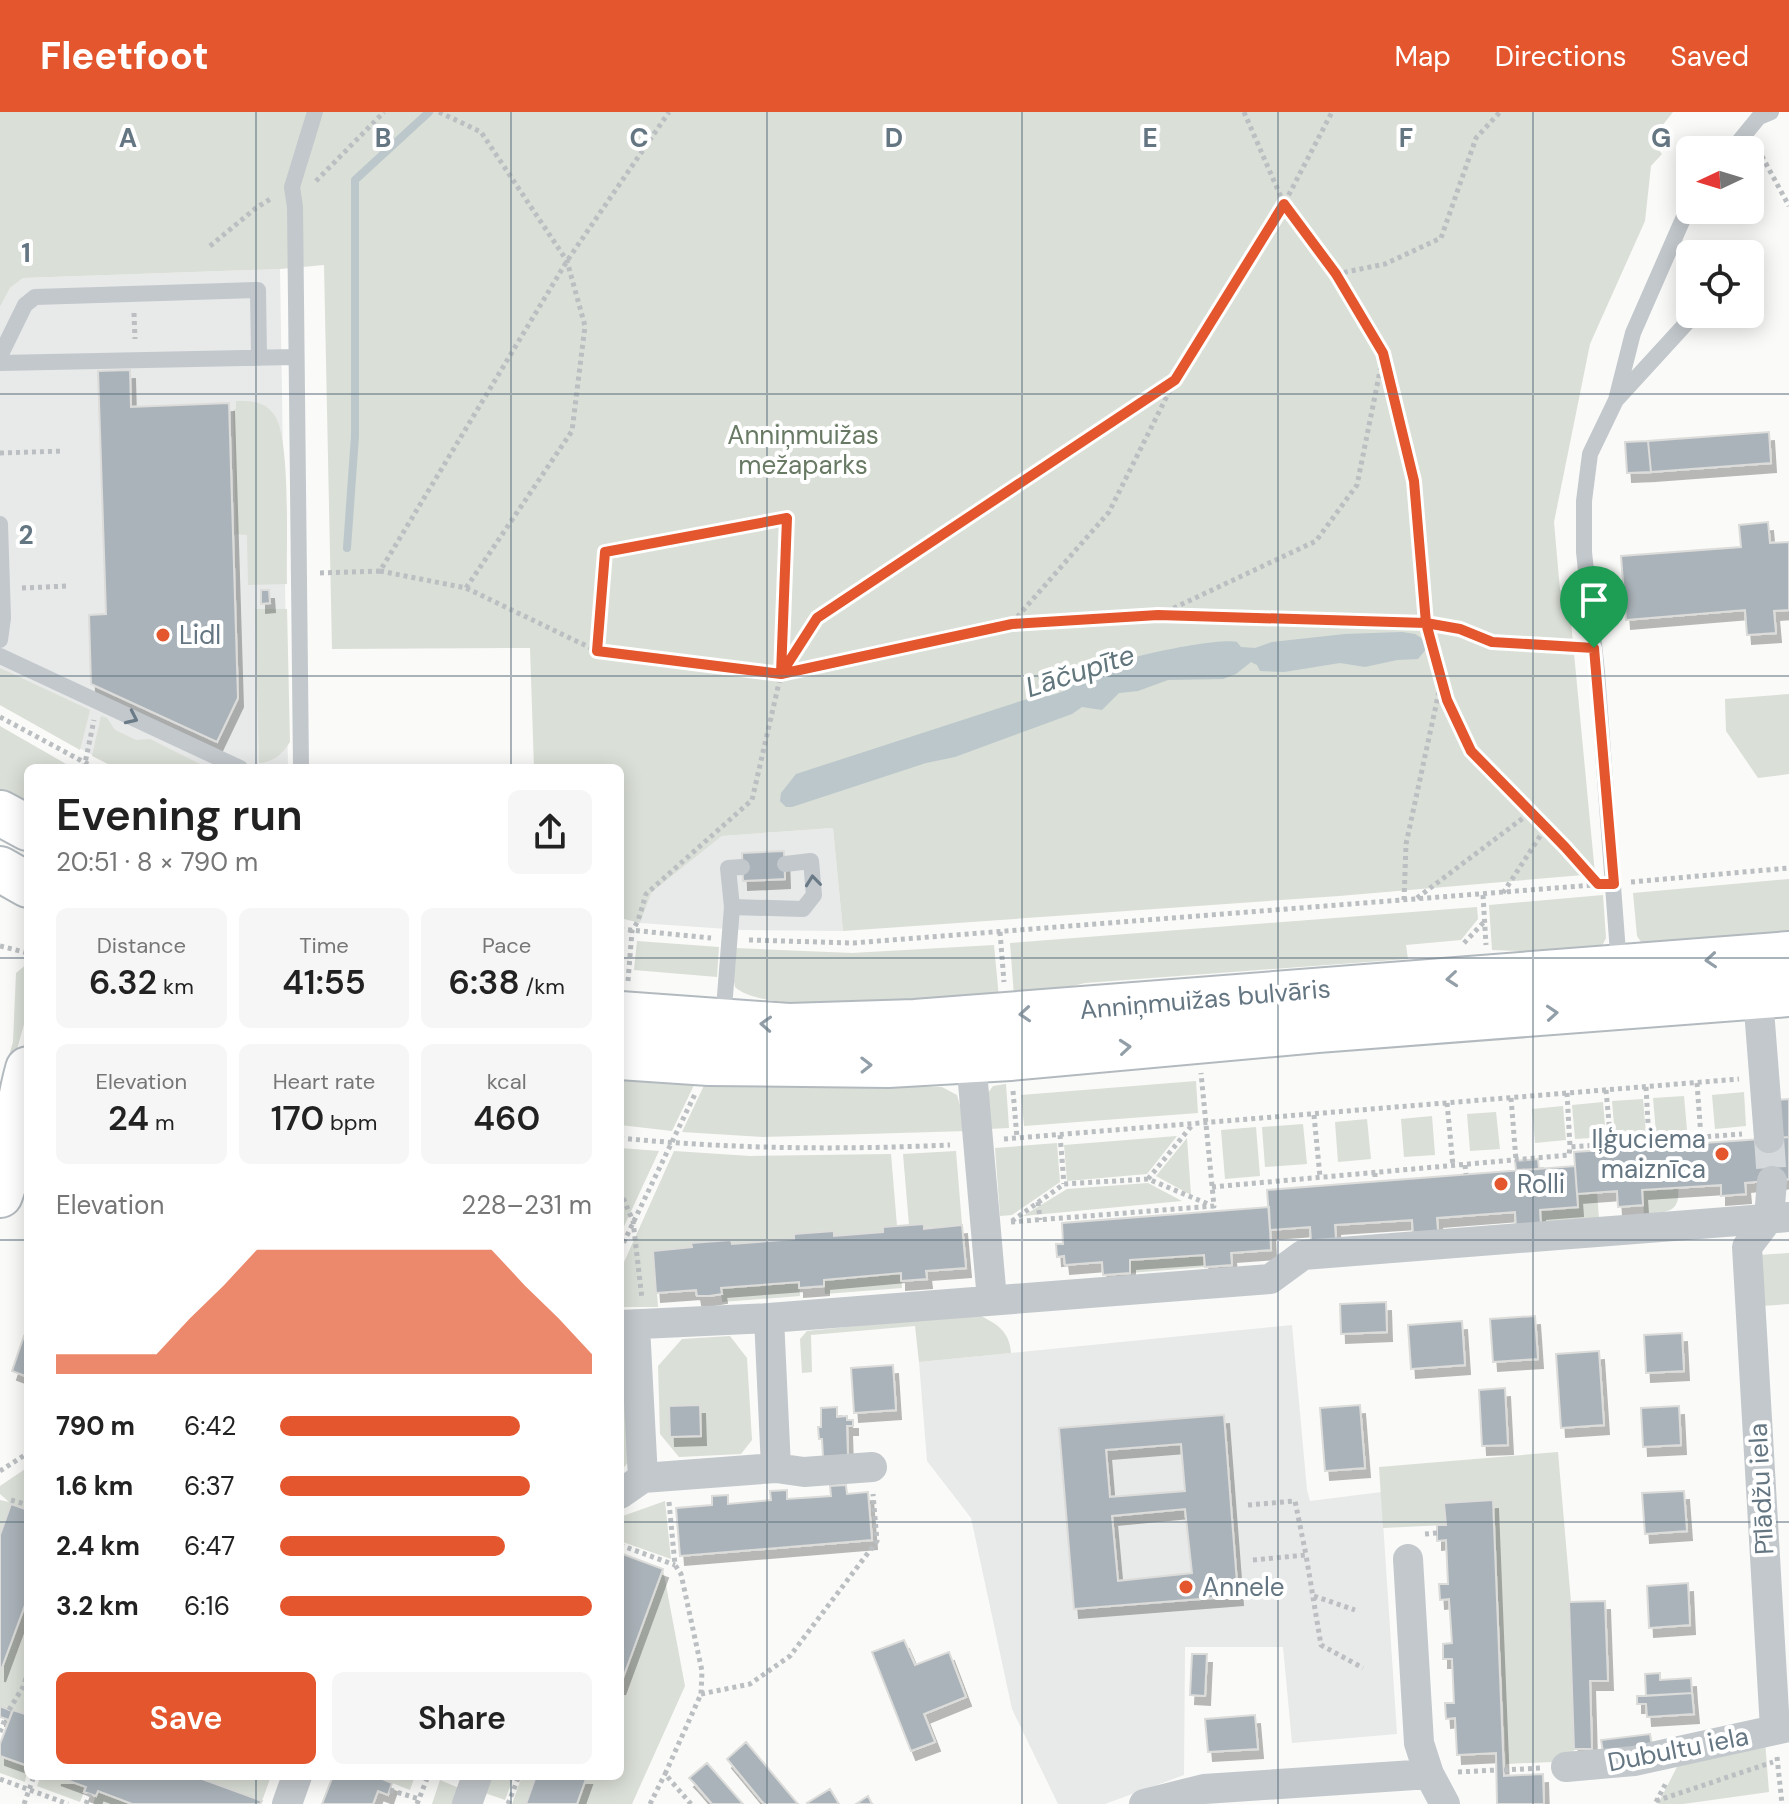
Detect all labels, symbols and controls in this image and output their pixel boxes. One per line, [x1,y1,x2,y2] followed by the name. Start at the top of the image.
[40,31,209,81] text: Fleetfoot
[1394,38,1451,75] text: Map
[1495,38,1627,75] text: Directions
[1671,38,1749,75] text: Saved
[119,121,137,155] text: A
[375,121,391,155] text: B
[629,121,649,155] text: C
[885,121,903,155] text: D
[1142,121,1158,155] text: E
[1399,121,1413,155] text: F
[1651,121,1671,155] text: G
[1676,136,1764,224] north arrow
[1676,136,1764,328] map controls
[21,236,31,270] text: 1
[1676,240,1764,328] button: locate
[727,418,879,482] park label: Anniņmuižas mežaparks
[18,518,34,552] text: 2
[1560,566,1628,648] pin
[1572,578,1616,622] icon: arrive
[179,618,221,652] place label: Lidl
[154,626,172,644] marker: Lidl
[1021,636,1139,706] water label: Lāčupīte
[123,708,138,724] one-way arrow
[56,786,303,844] text: Evening run
[508,790,592,874] button: share
[56,845,258,879] text: 20:51 · 8 × 790 m
[804,874,821,887] one-way arrow
[97,931,186,960] text: Distance
[299,931,349,960] text: Time
[482,931,531,960] text: Pace
[1704,951,1717,968] one-way arrow
[89,960,157,1005] text: 6.32
[282,960,366,1005] text: 41:55
[448,960,520,1005] text: 6:38
[1078,971,1332,1027] street label: Anniņmuižas bulvāris
[1445,971,1458,988] one-way arrow
[157,972,194,1001] text: km
[520,972,565,1001] text: /km
[1018,1005,1031,1022] one-way arrow
[1546,1005,1559,1022] one-way arrow
[759,1016,772,1033] one-way arrow
[1119,1039,1132,1056] one-way arrow
[860,1056,873,1074] one-way arrow
[95,1067,187,1096] text: Elevation
[273,1067,375,1096] text: Heart rate
[487,1067,527,1096] text: kcal
[108,1096,149,1141] text: 24
[271,1096,324,1141] text: 170
[473,1096,540,1141] text: 460
[149,1108,175,1137] text: m
[324,1108,377,1137] text: bpm
[1592,1122,1706,1186] place label: Iļģuciema maiznīca
[1713,1145,1731,1163] marker: Iļģuciema maiznīca
[1517,1167,1565,1201] place label: Rolli
[1492,1175,1510,1193] marker: Rolli
[56,1188,164,1222] text: Elevation
[461,1188,592,1222] text: 228–231 m
[56,1409,135,1443] text: 790 m
[184,1409,236,1443] text: 6:42
[1741,1422,1781,1556] street label: Pīlādžu iela
[56,1469,133,1503] text: 1.6 km
[184,1469,234,1503] text: 6:37
[56,1529,140,1563] text: 2.4 km
[184,1529,235,1563] text: 6:47
[1202,1570,1284,1604] place label: Annele
[1177,1578,1195,1596] marker: Annele
[56,1589,139,1623] text: 3.2 km
[184,1589,230,1623] text: 6:16
[56,1672,316,1764] button: Save
[332,1672,592,1764] button: Share
[1605,1719,1751,1779] street label: Dubultu iela

